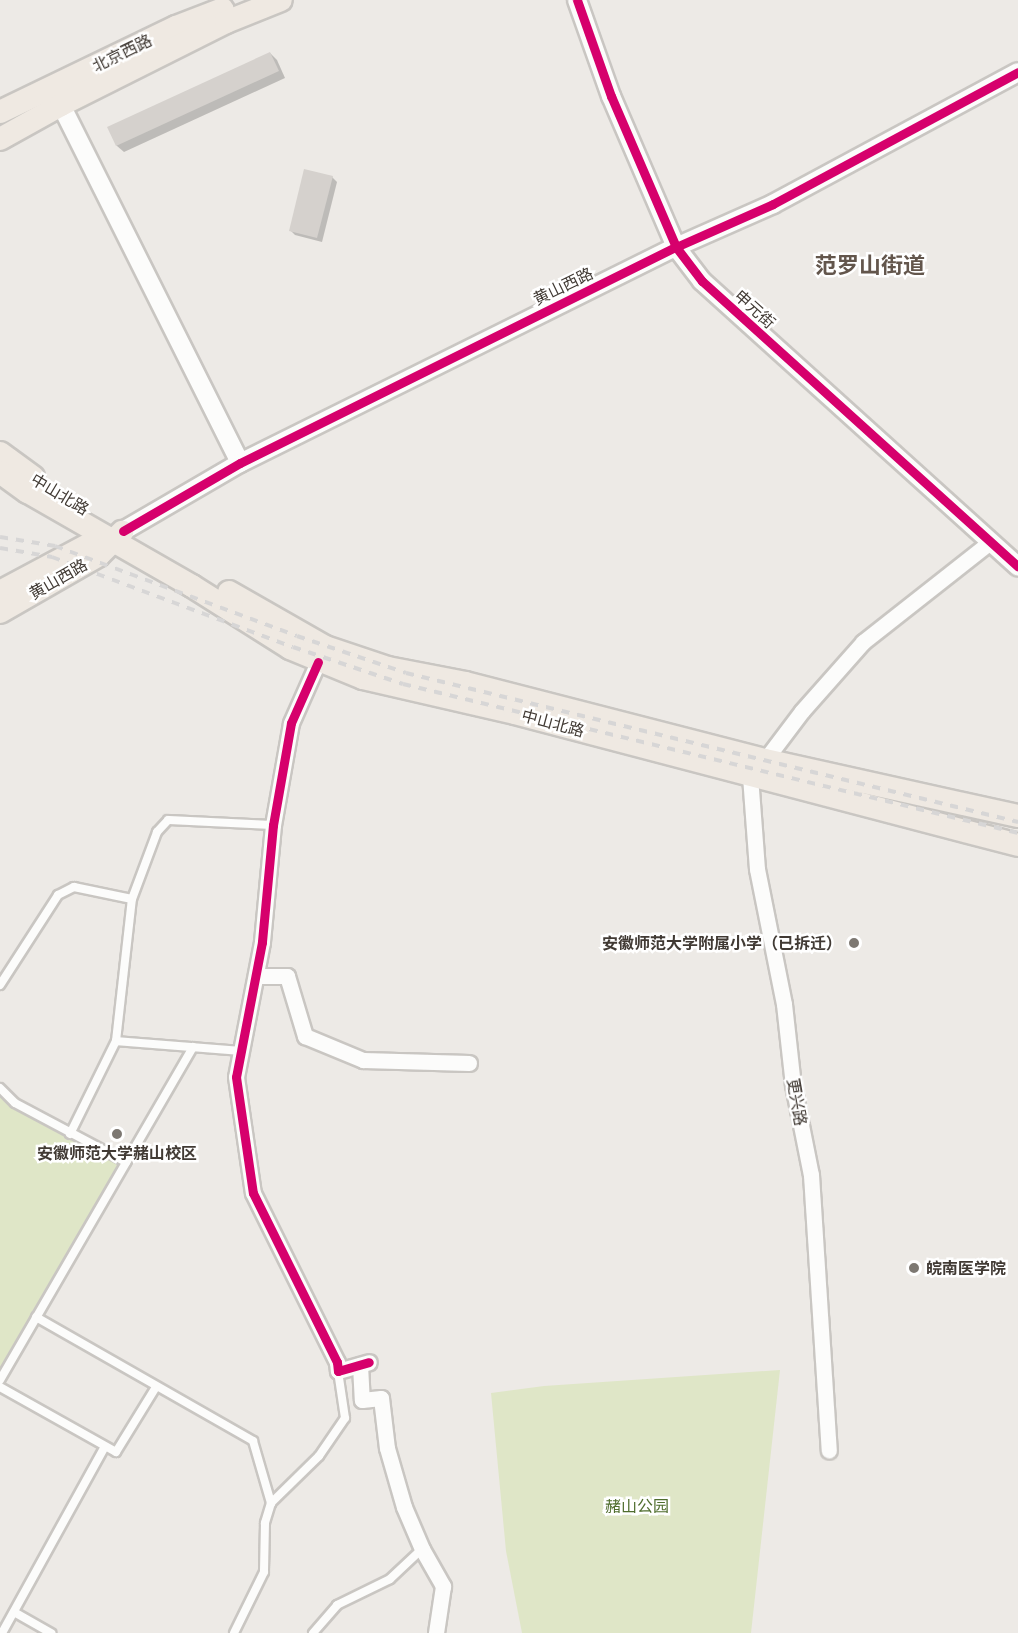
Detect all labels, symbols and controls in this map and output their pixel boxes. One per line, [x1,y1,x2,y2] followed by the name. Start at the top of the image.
[89,30,155,76] street label: 北京西路
[815,253,925,279] district label: 范罗山街道
[530,263,596,309] street label: 黄山西路
[731,286,779,332] street label: 申元街
[28,469,92,519] street label: 中山北路
[25,555,91,603] street label: 黄山西路
[520,705,586,741] street label: 中山北路
[602,933,842,953] place label: 安徽师范大学附属小学（已拆迁）
[847,936,861,950] marker: 安徽师范大学附属小学（已拆迁）
[783,1077,811,1127] street label: 更兴路
[110,1127,124,1141] marker: 安徽师范大学赭山校区
[37,1143,197,1163] place label: 安徽师范大学赭山校区
[926,1258,1006,1278] place label: 皖南医学院
[907,1261,921,1275] marker: 皖南医学院
[605,1496,669,1516] park label: 赭山公园

